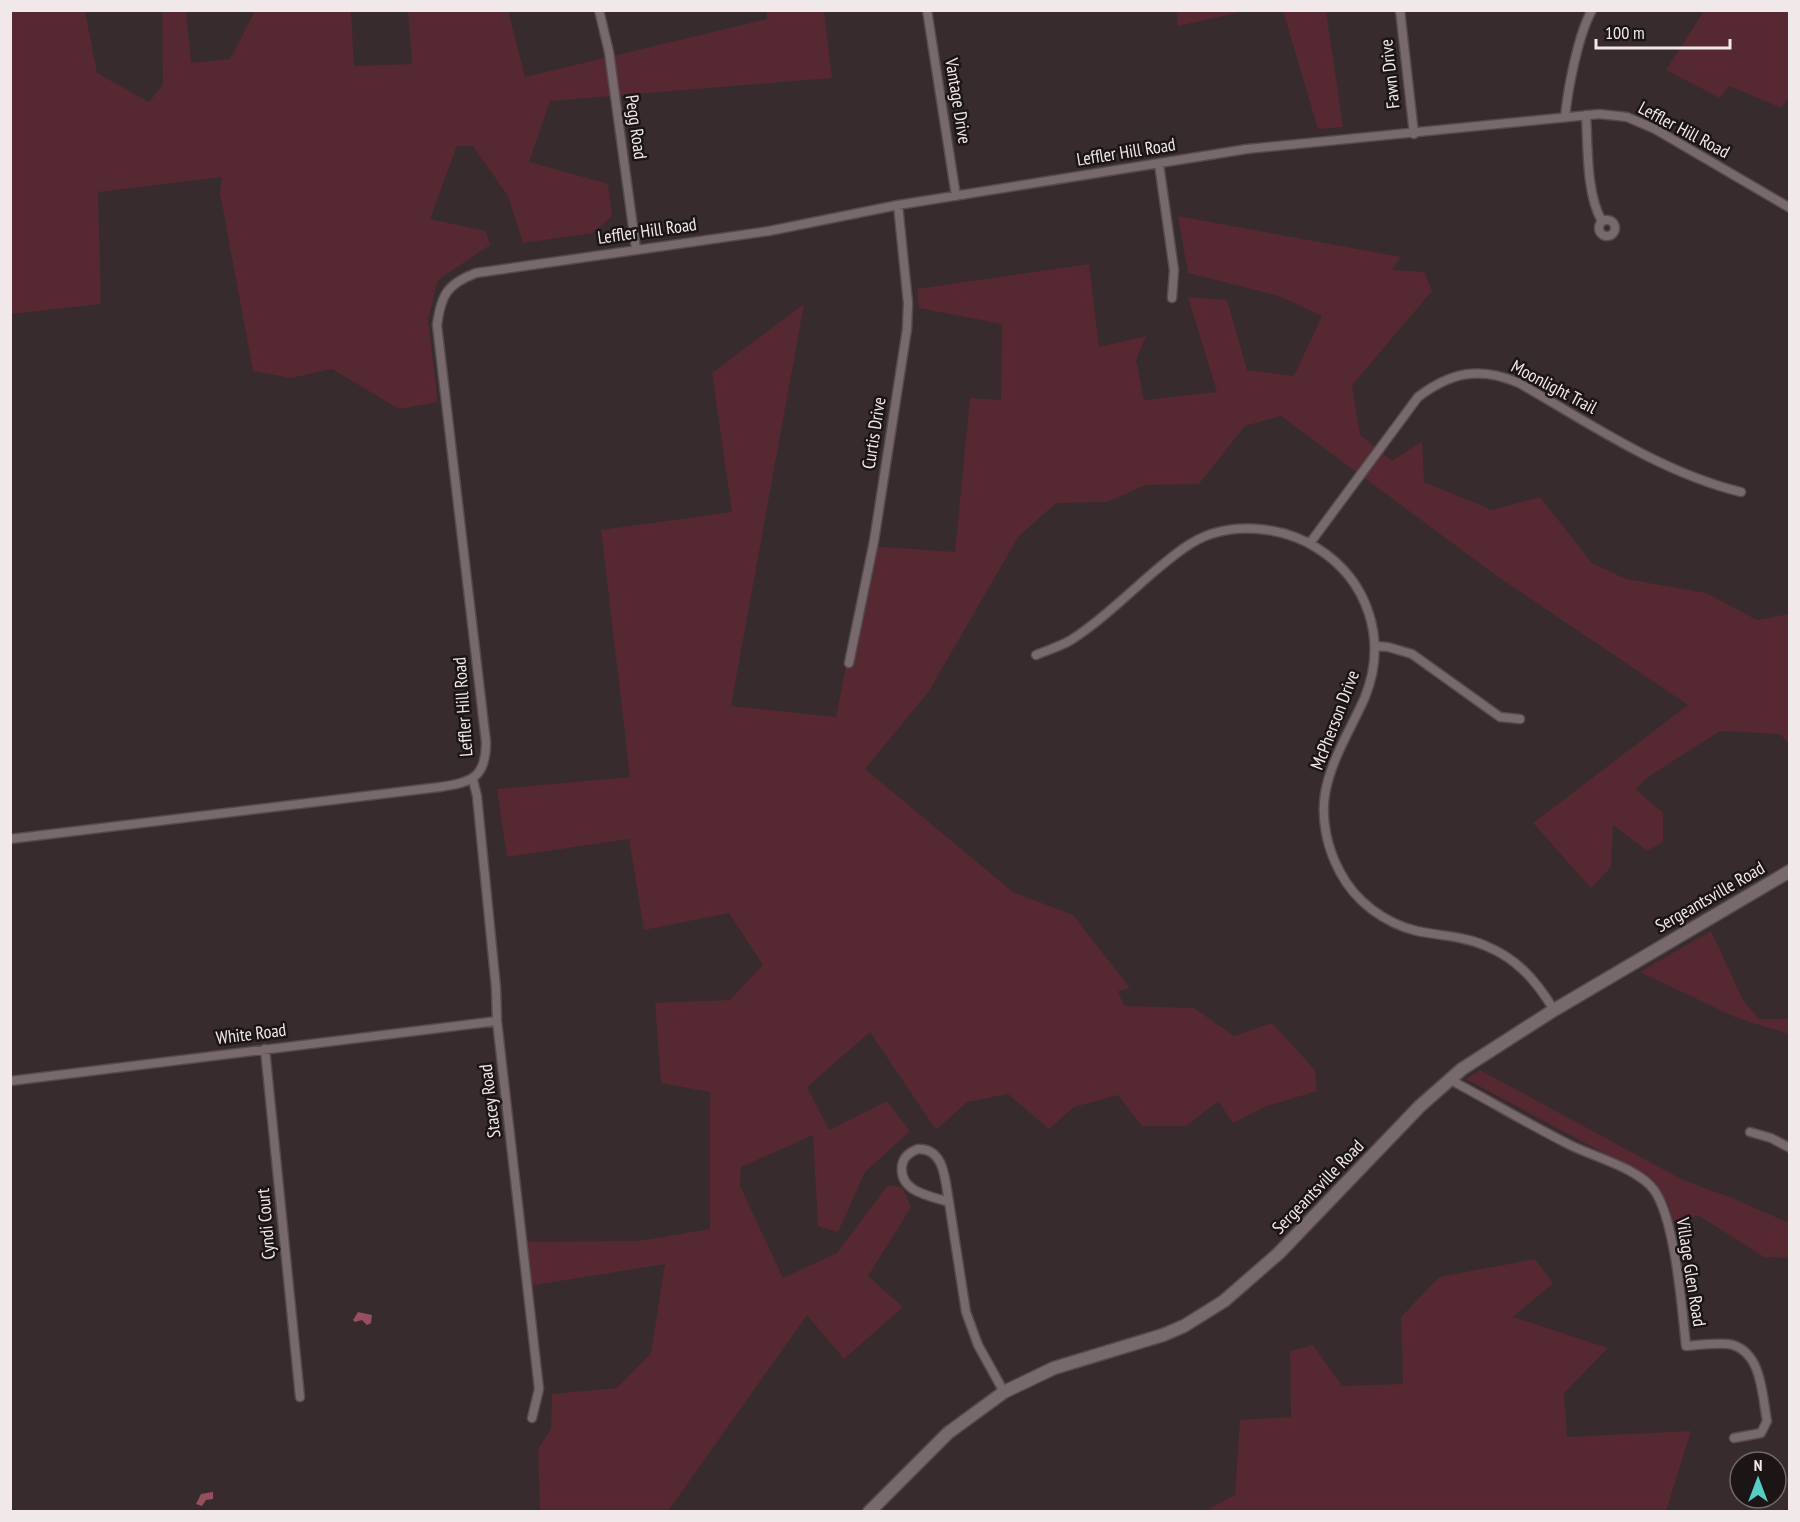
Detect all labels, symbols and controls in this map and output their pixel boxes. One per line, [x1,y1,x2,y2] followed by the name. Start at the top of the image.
[1596,12,1730,50] scale bar
[1605,21,1645,44] text: 100 m
[1374,38,1405,110] street label: Fawn Drive
[940,55,977,145] street label: Vantage Drive
[621,93,652,161] street label: Pegg Road
[1635,96,1734,163] street label: Leffler Hill Road
[1075,132,1177,171] street label: Leffler Hill Road
[596,212,698,249] street label: Leffler Hill Road
[1507,354,1602,419] street label: Moonlight Trail
[856,395,891,471] street label: Curtis Drive
[448,656,477,758] street label: Leffler Hill Road
[1305,667,1364,773] street label: McPherson Drive
[1651,856,1769,937] street label: Sergeantsville Road
[214,1018,287,1049] street label: White Road
[474,1063,505,1139] street label: Stacey Road
[1267,1135,1369,1239] street label: Sergeantsville Road
[251,1187,280,1261] street label: Cyndi Court
[1671,1215,1711,1328] street label: Village Glen Road
[1728,1450,1788,1510] north arrow
[1754,1455,1762,1475] text: N

